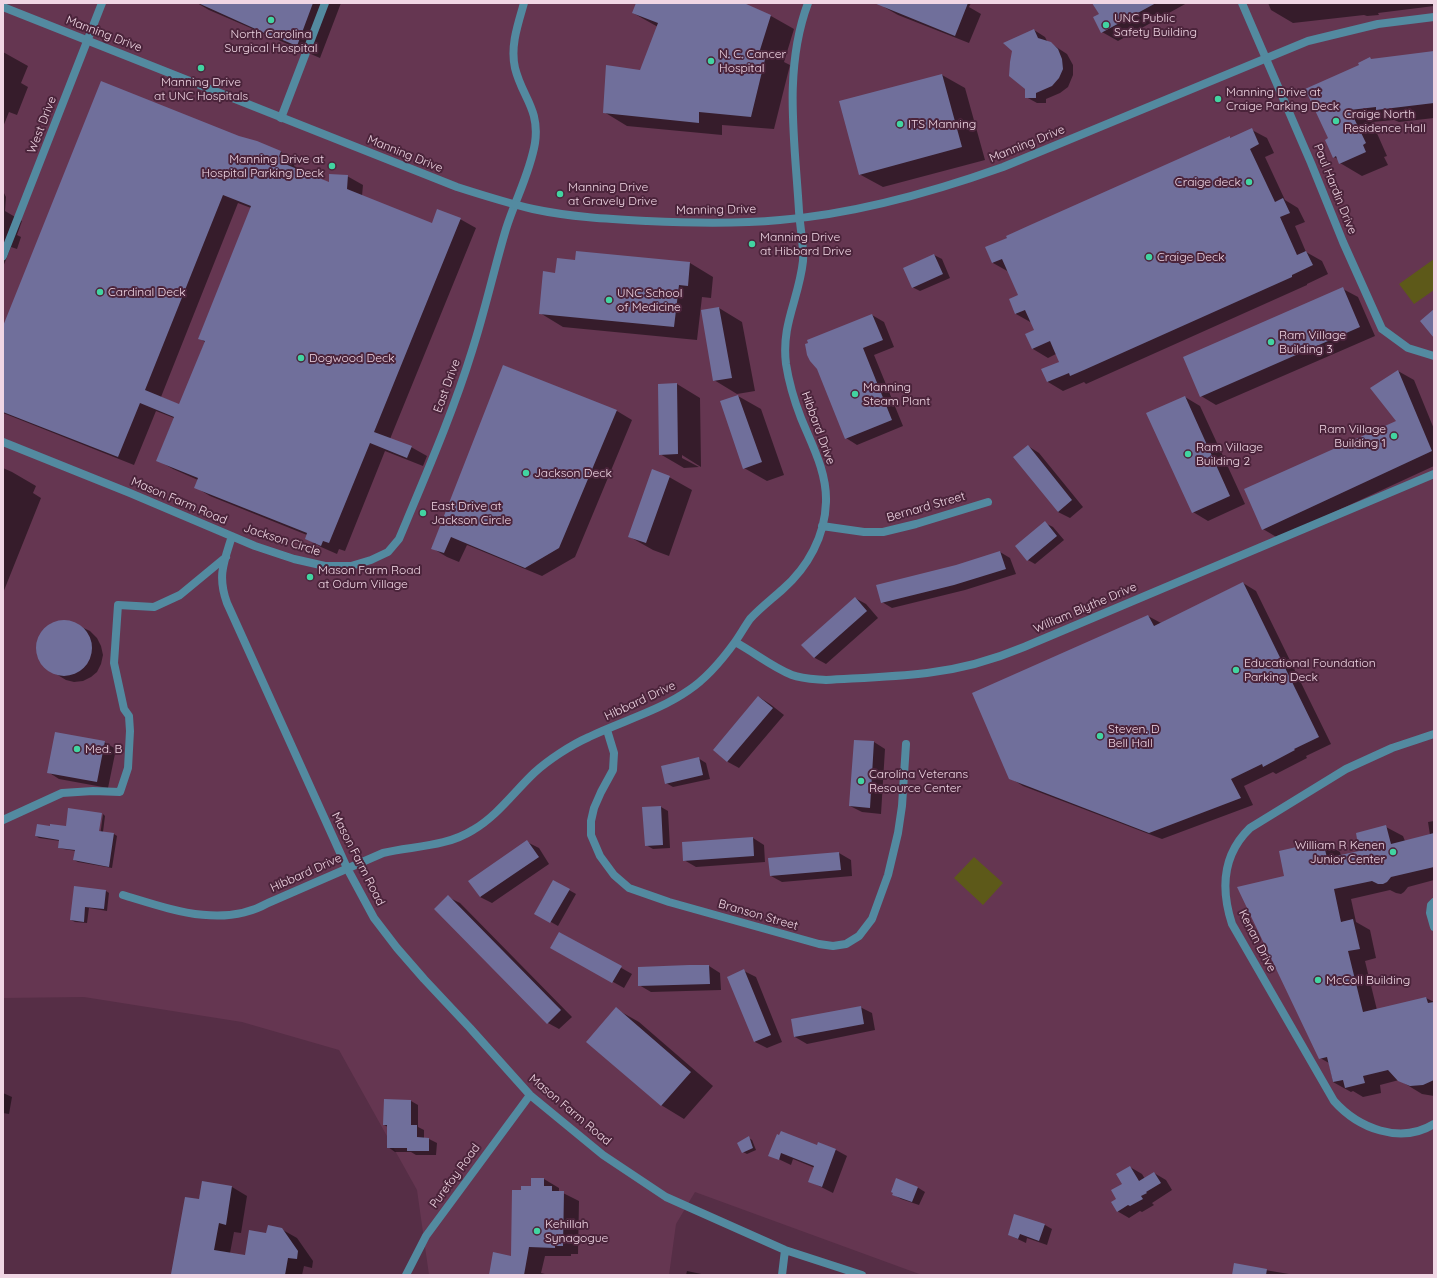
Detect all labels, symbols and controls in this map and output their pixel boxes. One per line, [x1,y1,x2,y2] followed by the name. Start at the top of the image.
[1114,11,1197,39] place label: UNC Public Safety Building
[64,13,144,55] street label: Manning Drive
[266,15,276,25] marker: North Carolina Surgical Hospital
[1101,20,1111,30] marker: UNC Public Safety Building
[224,27,318,55] place label: North Carolina Surgical Hospital
[719,47,786,75] place label: N. C. Cancer Hospital
[706,56,716,66] marker: N. C. Cancer Hospital
[196,63,206,73] marker: Manning Drive at UNC Hospitals
[154,75,248,103] place label: Manning Drive at UNC Hospitals
[1226,85,1339,113] place label: Manning Drive at Craige Parking Deck
[25,94,59,156] street label: West Drive
[1213,94,1223,104] marker: Manning Drive at Craige Parking Deck
[1344,107,1426,135] place label: Craige North Residence Hall
[1331,116,1341,126] marker: Craige North Residence Hall
[908,117,976,131] place label: ITS Manning
[895,119,905,129] marker: ITS Manning
[987,122,1067,166] street label: Manning Drive
[365,132,445,176] street label: Manning Drive
[1310,142,1360,236] street label: Paul Hardin Drive
[201,152,324,180] place label: Manning Drive at Hospital Parking Deck
[327,161,337,171] marker: Manning Drive at Hospital Parking Deck
[1175,175,1241,189] place label: Craige deck
[1244,177,1254,187] marker: Craige deck
[568,180,657,208] place label: Manning Drive at Gravely Drive
[555,189,565,199] marker: Manning Drive at Gravely Drive
[676,202,756,218] street label: Manning Drive
[760,230,851,258] place label: Manning Drive at Hibbard Drive
[747,239,757,249] marker: Manning Drive at Hibbard Drive
[1157,250,1225,264] place label: Craige Deck
[1144,252,1154,262] marker: Craige Deck
[108,285,186,299] place label: Cardinal Deck
[617,286,682,314] place label: UNC School of Medicine
[95,287,105,297] marker: Cardinal Deck
[604,295,614,305] marker: UNC School of Medicine
[1279,328,1346,356] place label: Ram Village Building 3
[1266,337,1276,347] marker: Ram Village Building 3
[309,351,395,365] place label: Dogwood Deck
[296,353,306,363] marker: Dogwood Deck
[431,357,463,415] street label: East Drive
[863,380,930,408] place label: Manning Steam Plant
[798,389,838,467] street label: Hibbard Drive
[850,389,860,399] marker: Manning Steam Plant
[1319,422,1386,450] place label: Ram Village Building 1
[1389,431,1399,441] marker: Ram Village Building 1
[1196,440,1263,468] place label: Ram Village Building 2
[1183,449,1193,459] marker: Ram Village Building 2
[534,466,612,480] place label: Jackson Deck
[521,468,531,478] marker: Jackson Deck
[129,474,229,528] street label: Mason Farm Road
[885,489,967,525] street label: Bernard Street
[431,499,511,527] place label: East Drive at Jackson Circle
[418,508,428,518] marker: East Drive at Jackson Circle
[242,521,322,559] street label: Jackson Circle
[318,563,421,591] place label: Mason Farm Road at Odum Village
[305,572,315,582] marker: Mason Farm Road at Odum Village
[1031,580,1139,636] street label: William Blythe Drive
[1244,656,1376,684] place label: Educational Foundation Parking Deck
[1231,665,1241,675] marker: Educational Foundation Parking Deck
[602,678,678,724] street label: Hibbard Drive
[1108,722,1160,750] place label: Steven. D Bell Hall
[1095,731,1105,741] marker: Steven. D Bell Hall
[85,742,122,756] place label: Med. B
[72,744,82,754] marker: Med. B
[869,767,968,795] place label: Carolina Veterans Resource Center
[856,776,866,786] marker: Carolina Veterans Resource Center
[328,810,388,908] street label: Mason Farm Road
[1295,838,1385,866] place label: William R Kenen Junior Center
[1388,847,1398,857] marker: William R Kenen Junior Center
[268,851,344,895] street label: Hibbard Drive
[716,897,800,933] street label: Branson Street
[1235,907,1279,975] street label: Kenan Drive
[1326,973,1410,987] place label: McColl Building
[1313,975,1323,985] marker: McColl Building
[526,1071,614,1149] street label: Mason Farm Road
[427,1141,483,1211] street label: Purefoy Road
[545,1217,608,1245] place label: Kehillah Synagogue
[532,1226,542,1236] marker: Kehillah Synagogue

